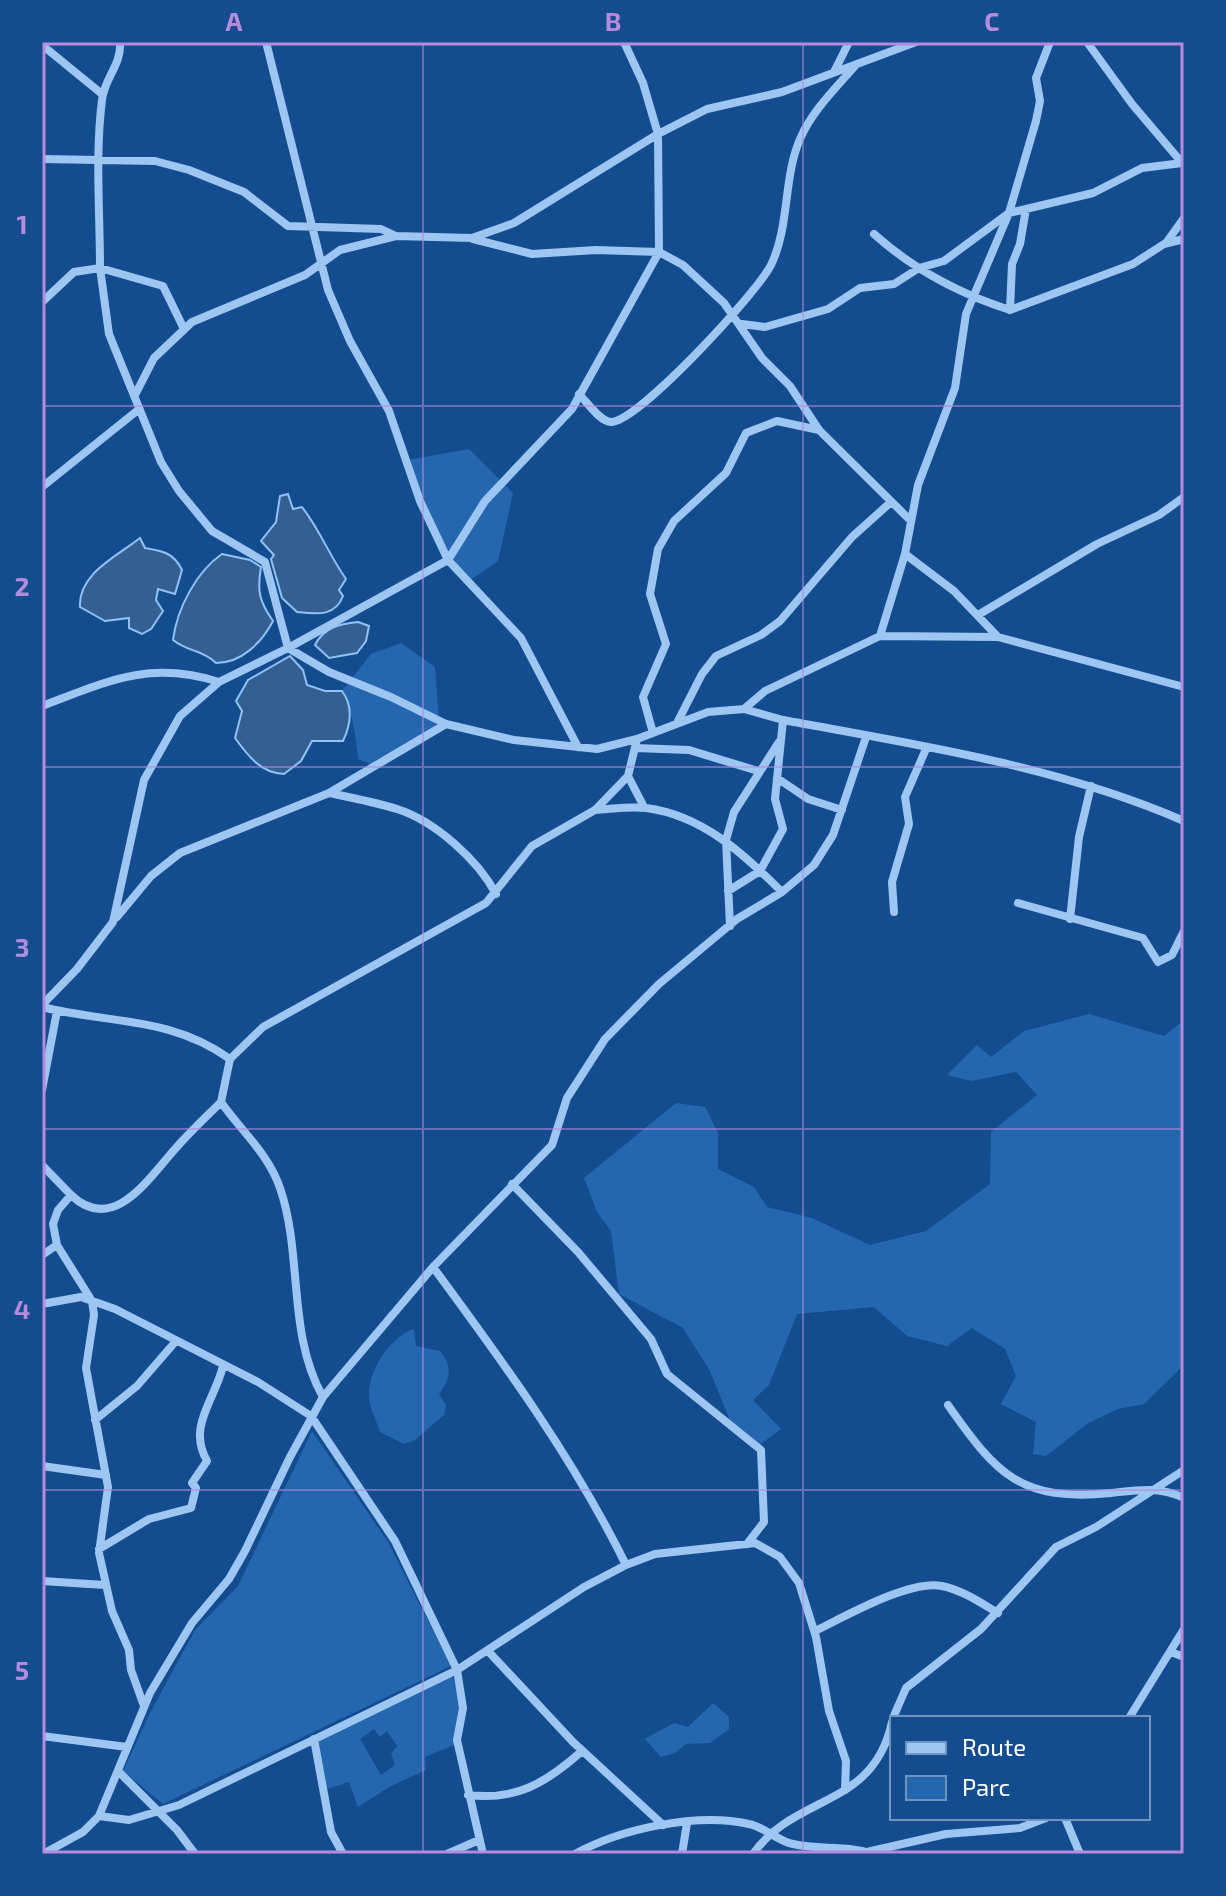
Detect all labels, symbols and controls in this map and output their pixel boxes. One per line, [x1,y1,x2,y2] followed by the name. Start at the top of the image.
[226,5,243,36] text: A
[605,5,621,36] text: B
[984,5,1000,36] text: C
[16,208,28,239] text: 1
[14,570,30,601] text: 2
[15,931,29,962] text: 3
[14,1293,30,1324] text: 4
[15,1654,29,1685] text: 5
[890,1716,1150,1820] legend
[962,1732,1026,1761] text: Route
[962,1772,1010,1801] text: Parc

